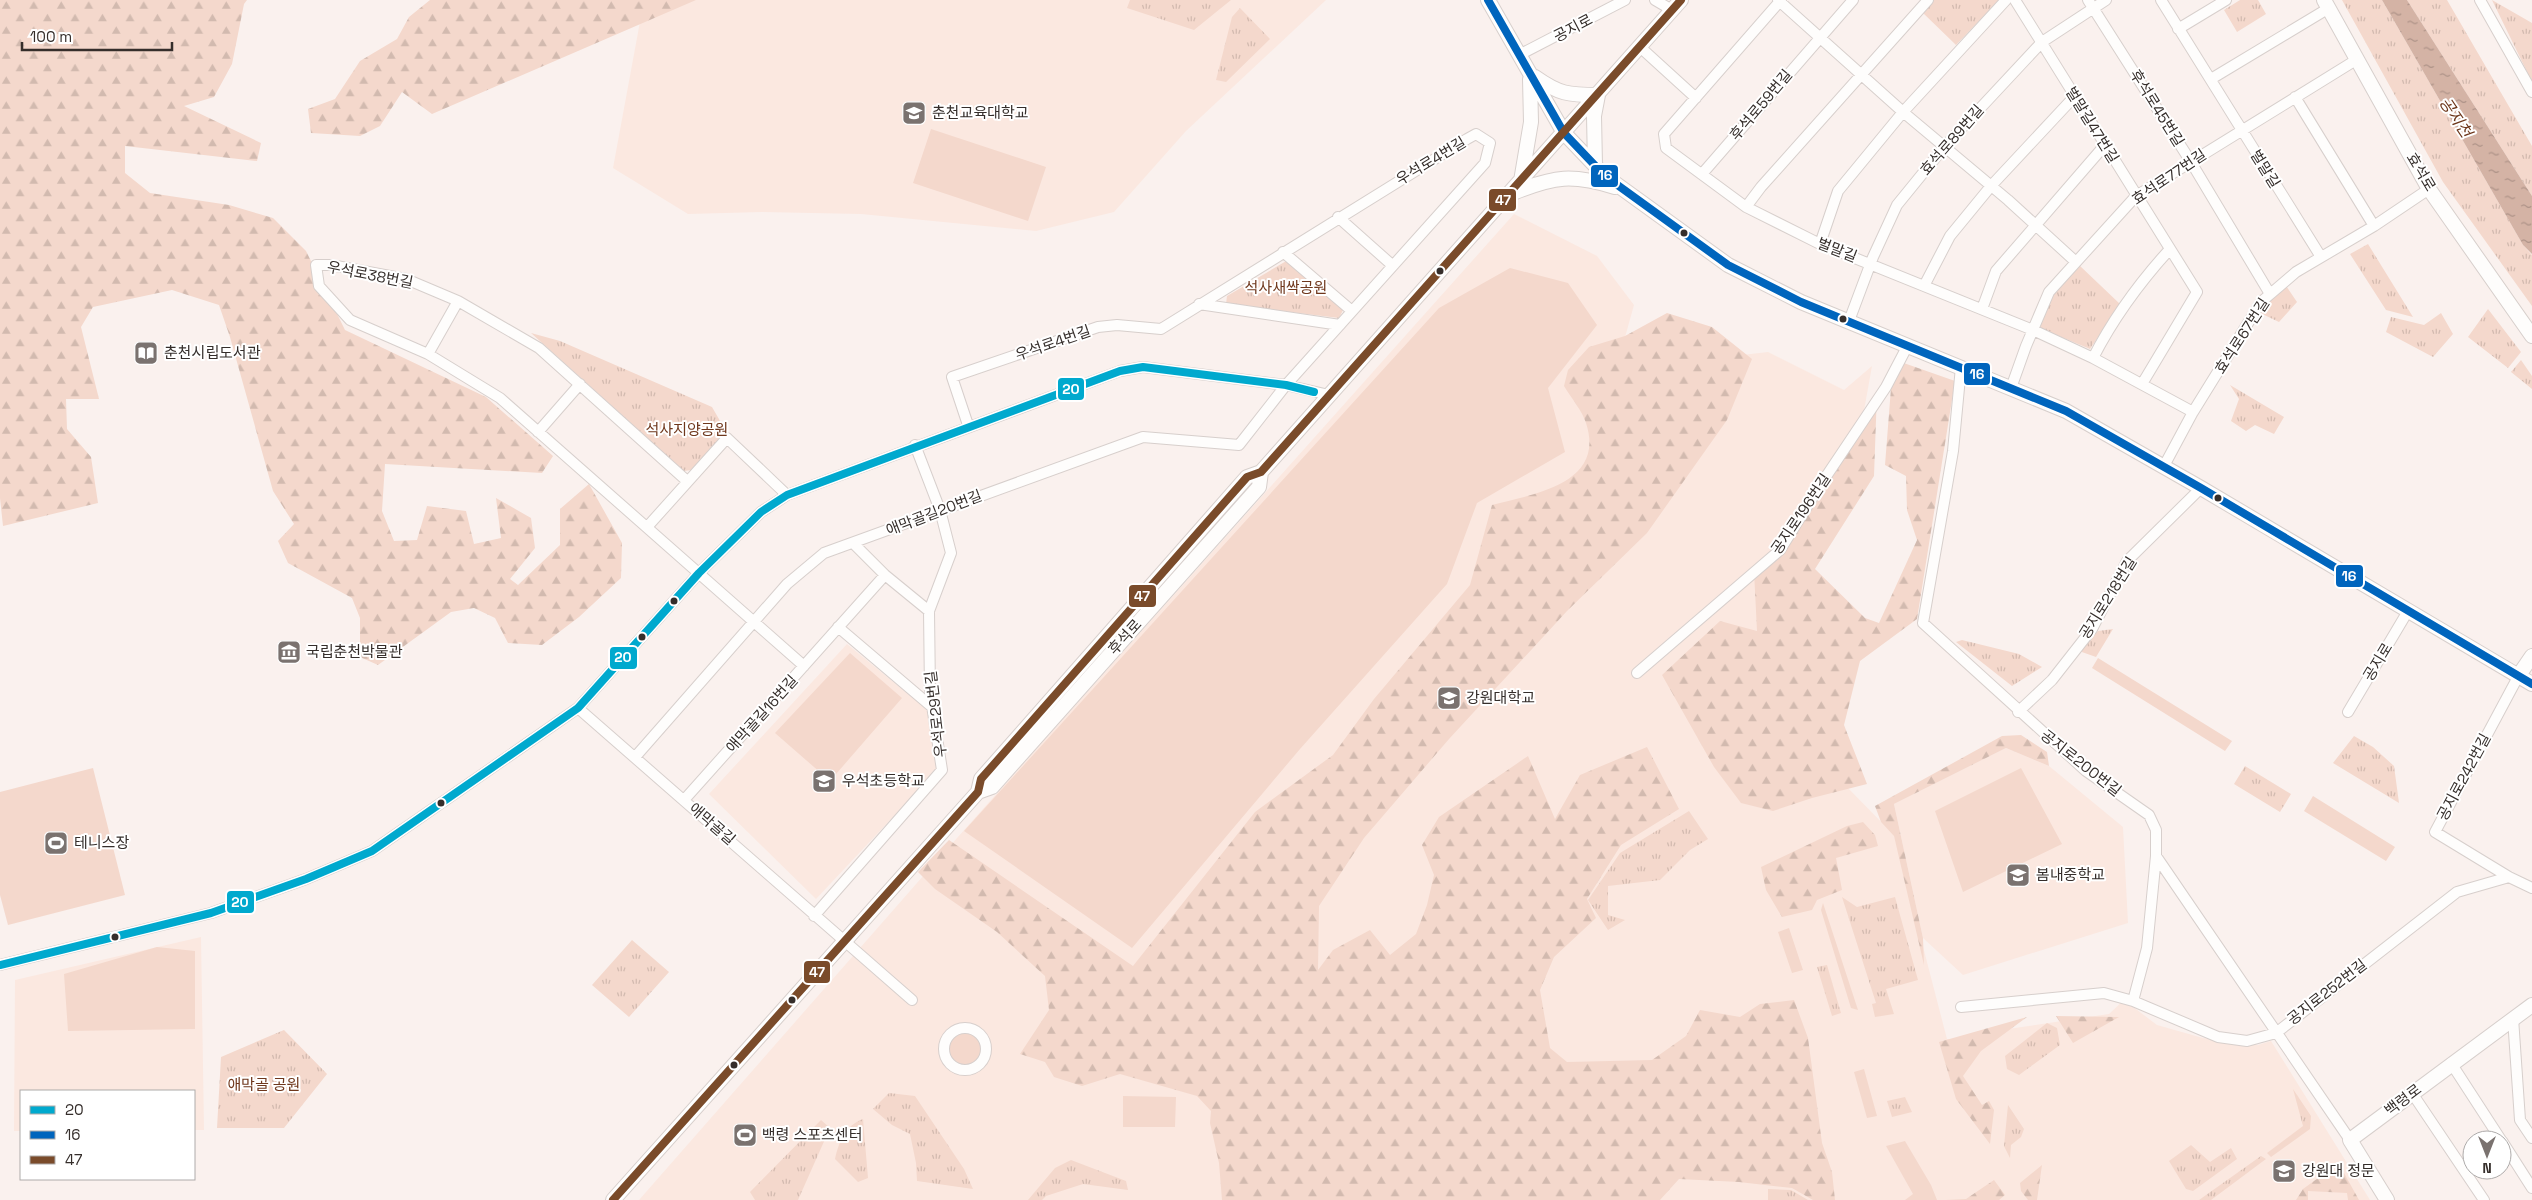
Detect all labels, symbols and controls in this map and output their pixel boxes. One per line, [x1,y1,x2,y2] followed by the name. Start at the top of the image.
[1550,9,1596,46] street label: 공지로
[22,20,172,52] scale bar
[30,27,72,46] text: 100 m
[1725,65,1796,144] street label: 후석로59번길
[2126,66,2189,150] street label: 후석로45번길
[2061,83,2123,166] street label: 벌말길47번길
[2435,93,2478,143] water label: 공지천
[901,100,927,126] school or university icon: 춘천교육대학교
[1916,100,1988,179] street label: 효석로89번길
[932,103,1029,122] place label: 춘천교육대학교
[1392,132,1469,189] street label: 우석로4번길
[2128,145,2210,208] street label: 효석로77번길
[2246,146,2284,191] street label: 벌말길
[2403,149,2440,194] street label: 효석로
[1590,164,1619,188] line badge: 16
[1598,166,1613,184] text: 16
[1488,188,1517,212] line badge: 47
[1495,191,1511,209] text: 47
[1679,228,1689,238] unlabelled marker
[1814,233,1860,266] street label: 벌말길
[325,257,415,292] street label: 우석로38번길
[1435,266,1445,276] unlabelled marker
[1245,278,1327,297] park label: 석사새싹공원
[2210,294,2273,377] street label: 효석로67번길
[1838,314,1848,324] unlabelled marker
[1013,321,1093,364] street label: 우석로4번길
[133,340,159,366] library icon: 춘천시립도서관
[164,343,261,362] place label: 춘천시립도서관
[1963,362,1991,386] line badge: 16
[1970,365,1985,383] text: 16
[1057,377,1085,401] line badge: 20
[1062,380,1080,398] text: 20
[646,420,728,439] park label: 석사지양공원
[1767,470,1835,558] street label: 공지로196번길
[883,485,985,540] street label: 애막골길20번길
[2213,493,2223,503] unlabelled marker
[2075,553,2140,642] street label: 공지로218번길
[2335,564,2364,588] line badge: 16
[2342,567,2357,585] text: 16
[1128,584,1157,608] line badge: 47
[1134,587,1150,605] text: 47
[669,596,679,606] unlabelled marker
[1104,615,1146,658] street label: 후석로
[637,632,647,642] unlabelled marker
[276,639,302,665] museum icon: 국립춘천박물관
[2359,639,2396,684] street label: 공지로
[306,642,403,661] place label: 국립춘천박물관
[609,646,638,670] line badge: 20
[614,648,632,666] text: 20
[921,670,950,758] street label: 우석로29번길
[722,671,802,757] street label: 애막골길16번길
[1436,685,1462,711] school or university icon: 강원대학교
[1466,688,1535,707] place label: 강원대학교
[2037,725,2125,800] street label: 공지로200번길
[2433,730,2494,824] street label: 공지로242번길
[811,768,837,794] school or university icon: 우석초등학교
[842,771,925,790] place label: 우석초등학교
[436,798,446,808] unlabelled marker
[685,798,739,849] street label: 애막골길
[43,830,69,856] sports icon: 테니스장
[74,833,129,852] place label: 테니스장
[2005,862,2031,888] school or university icon: 봄내중학교
[2036,865,2105,884] place label: 봄내중학교
[226,890,255,914] line badge: 20
[231,893,249,911] text: 20
[110,932,120,942] unlabelled marker
[2283,955,2370,1029] street label: 공지로252번길
[803,960,831,984] line badge: 47
[809,963,825,981] text: 47
[787,995,797,1005] unlabelled marker
[729,1060,739,1070] unlabelled marker
[228,1075,300,1094] park label: 애막골 공원
[2380,1080,2425,1120] street label: 백령로
[20,1090,195,1180] legend
[65,1100,84,1119] text: 20
[732,1122,758,1148] sports icon: 백령 스포츠센터
[65,1125,80,1144] text: 16
[762,1125,862,1144] place label: 백령 스포츠센터
[2462,1130,2512,1180] north arrow
[65,1150,82,1169] text: 47
[2271,1158,2297,1184] school or university icon: 강원대 정문
[2482,1159,2492,1177] text: N
[2302,1161,2375,1180] place label: 강원대 정문

